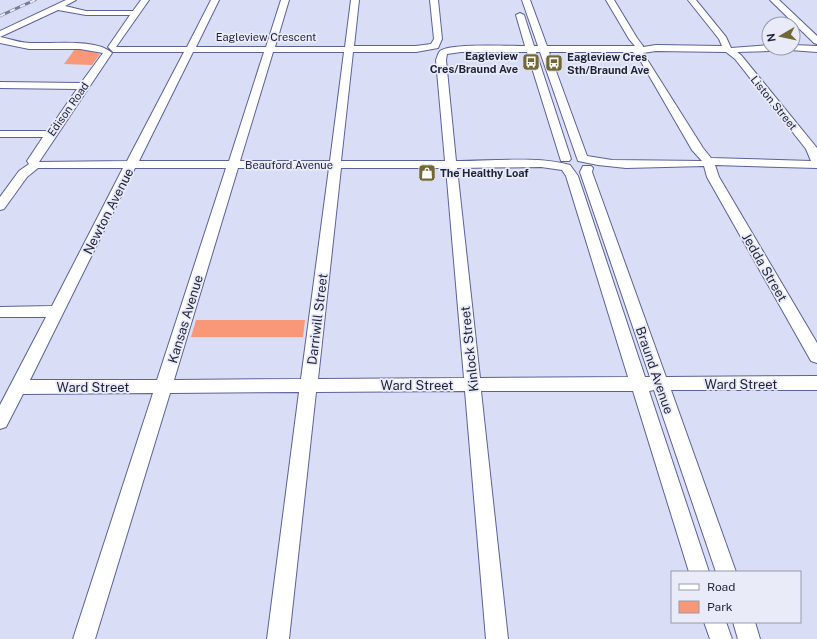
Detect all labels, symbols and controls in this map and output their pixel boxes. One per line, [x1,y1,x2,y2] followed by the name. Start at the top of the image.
[761,16,801,56] north arrow
[216,31,316,43] street label: Eagleview Crescent
[765,32,778,43] text: N
[430,50,518,75] place label: Eagleview Cres/Braund Ave
[567,51,649,76] place label: Eagleview Cres Sth/Braund Ave
[521,52,541,72] bus stop icon: Eagleview Cres/Braund Ave
[544,53,564,73] bus stop icon: Eagleview Cres Sth/Braund Ave
[749,74,799,132] street label: Liston Street
[45,80,91,138] street label: Edison Road
[245,159,333,171] street label: Beauford Avenue
[417,163,437,183] shop icon: The Healthy Loaf
[80,166,137,257] street label: Newton Avenue
[440,167,529,179] place label: The Healthy Loaf
[739,230,790,304] street label: Jedda Street
[165,273,206,365] street label: Kansas Avenue
[304,273,331,366] street label: Darriwill Street
[458,305,481,393] street label: Kinlock Street
[633,324,677,416] street label: Braund Avenue
[705,377,777,392] street label: Ward Street
[381,378,453,393] street label: Ward Street
[57,380,129,395] street label: Ward Street
[671,571,801,623] legend
[707,580,735,594] text: Road
[707,600,733,614] text: Park

